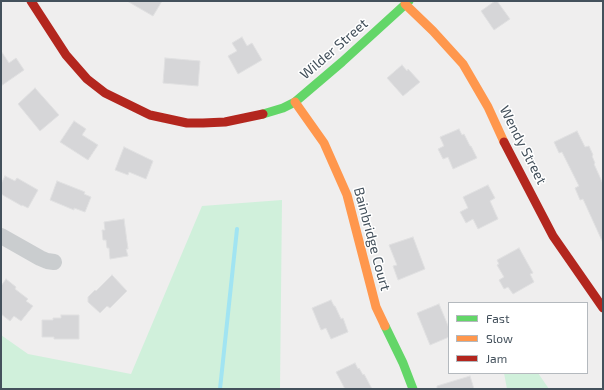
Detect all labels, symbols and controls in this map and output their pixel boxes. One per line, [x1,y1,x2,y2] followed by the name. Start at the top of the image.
[297,15,371,83] street label: Wilder Street
[496,103,550,187] street label: Wendy Street
[350,185,394,293] street label: Bainbridge Court
[448,302,588,374] legend
[486,311,509,325] text: Fast
[486,331,513,345] text: Slow
[486,351,507,365] text: Jam

